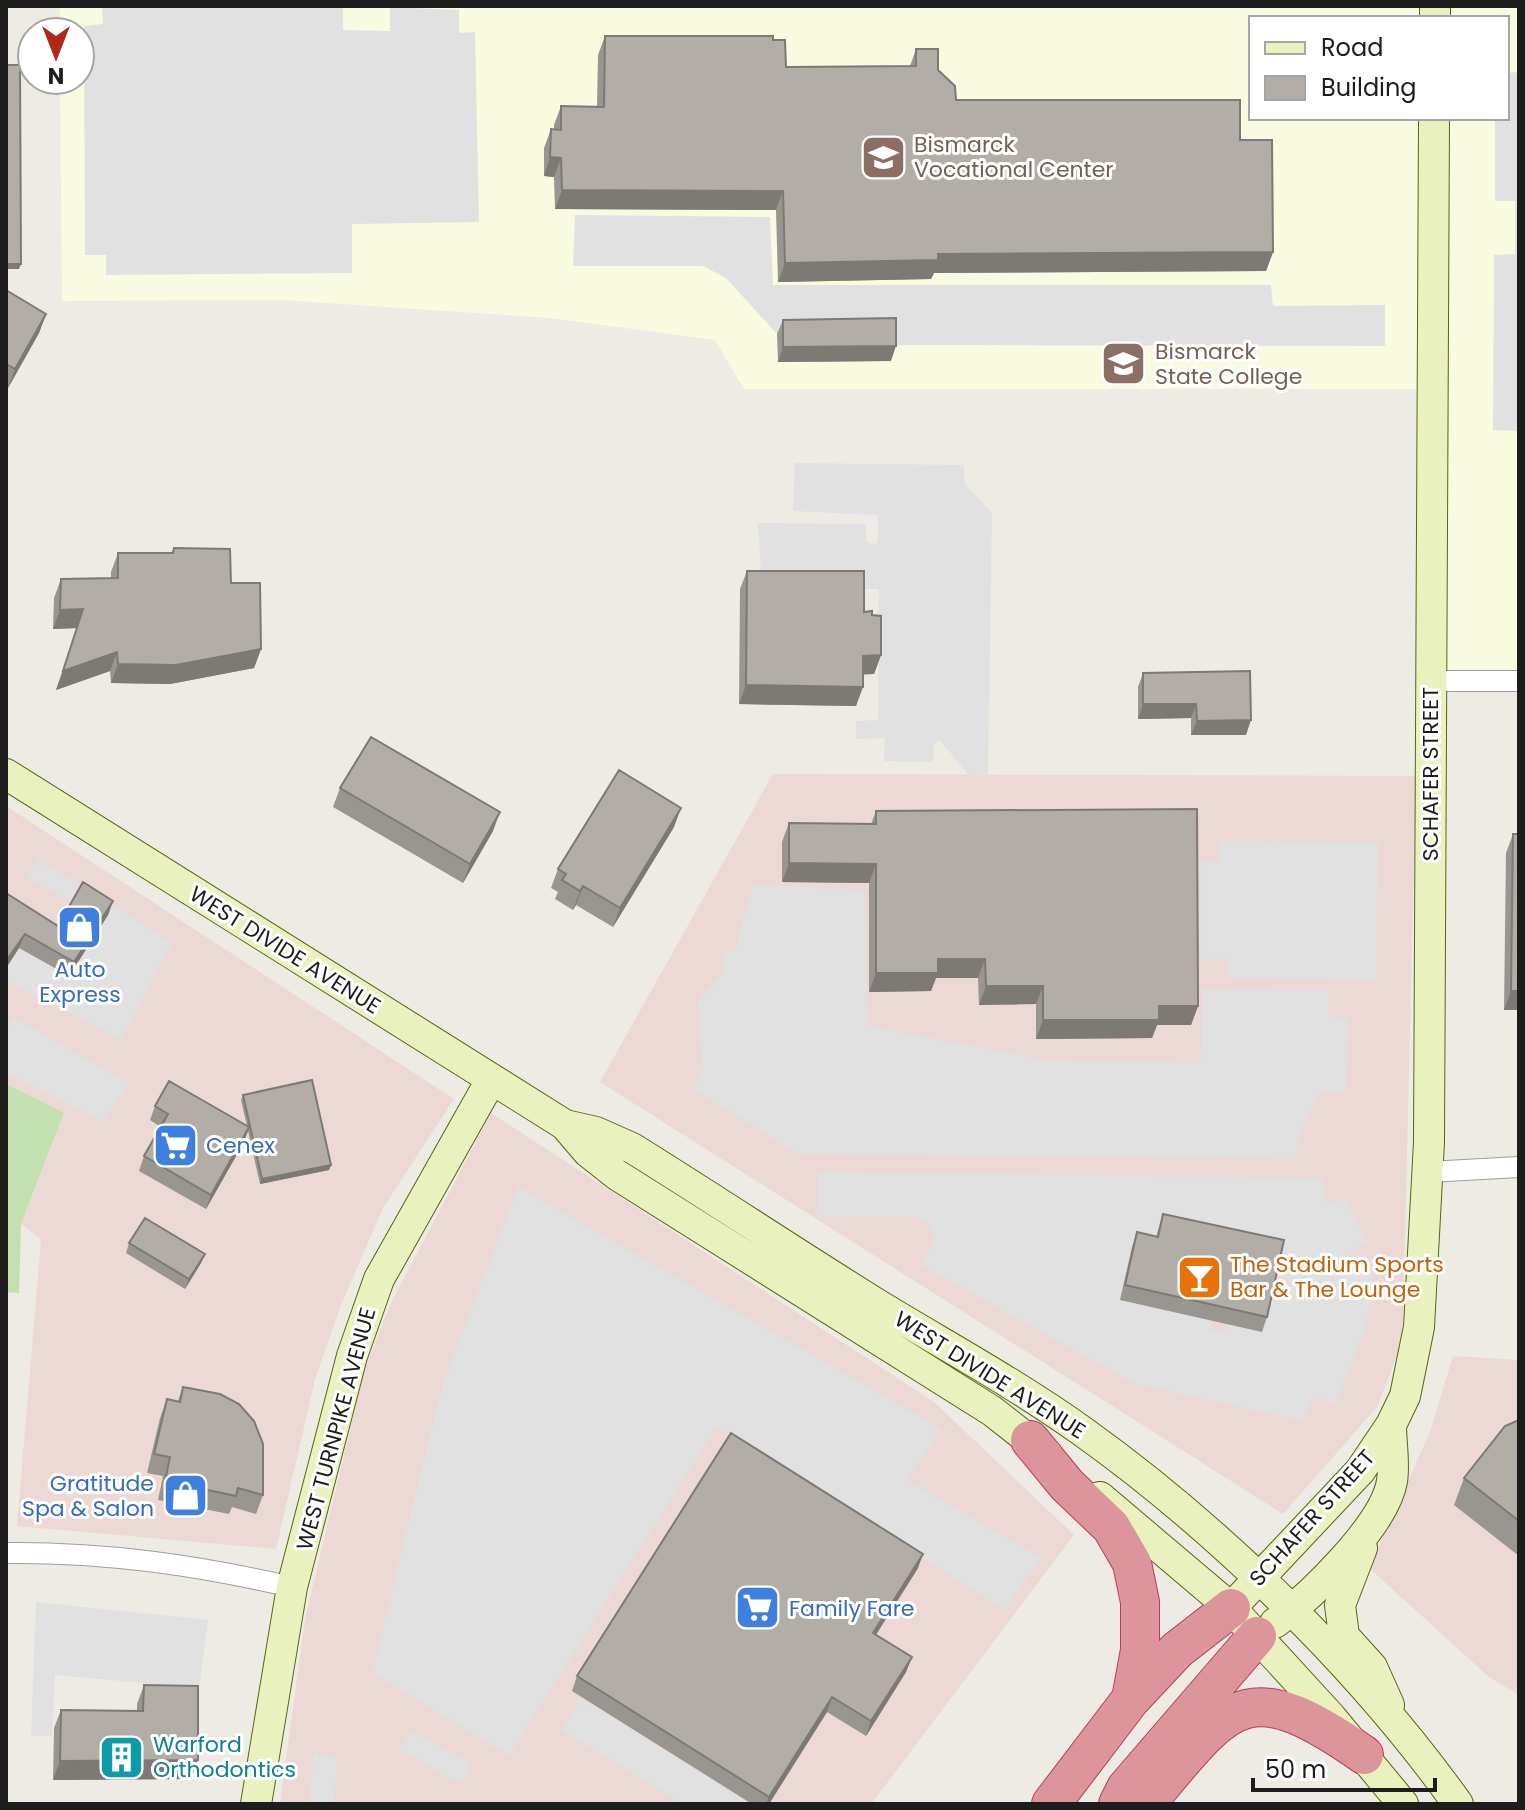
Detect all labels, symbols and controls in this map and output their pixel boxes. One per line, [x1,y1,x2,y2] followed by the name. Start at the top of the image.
[16,16,96,96] north arrow
[1249,16,1509,120] legend
[1321,31,1383,64] text: Road
[48,60,64,91] text: N
[1321,71,1417,104] text: Building
[914,129,1113,185] place label: Bismarck Vocational Center
[859,133,907,181] school or university icon: Bismarck Vocational Center
[1155,336,1302,392] place label: Bismarck State College
[1100,340,1148,388] school or university icon: Bismarck State College
[1415,687,1446,861] street label: SCHAFER STREET
[183,879,387,1021] street label: WEST DIVIDE AVENUE
[56,904,104,952] shop icon: Auto Express
[39,954,121,1010] place label: Auto Express
[151,1121,199,1169] supermarket icon: Cenex
[206,1130,275,1161] place label: Cenex
[1230,1249,1444,1305] place label: The Stadium Sports Bar & The Lounge
[1175,1253,1223,1301] bar icon: The Stadium Sports Bar & The Lounge
[289,1304,383,1554] street label: WEST TURNPIKE AVENUE
[888,1304,1092,1446] street label: WEST DIVIDE AVENUE
[1242,1443,1382,1593] street label: SCHAFER STREET
[22,1468,154,1524] place label: Gratitude Spa & Salon
[161,1472,209,1520] shop icon: Gratitude Spa & Salon
[734,1584,782,1632] supermarket icon: Family Fare
[789,1593,915,1624] place label: Family Fare
[153,1729,296,1785] place label: Warford Orthodontics
[98,1733,146,1781] building icon: Warford Orthodontics
[1253,1742,1435,1792] scale bar
[1265,1753,1326,1786] text: 50 m

